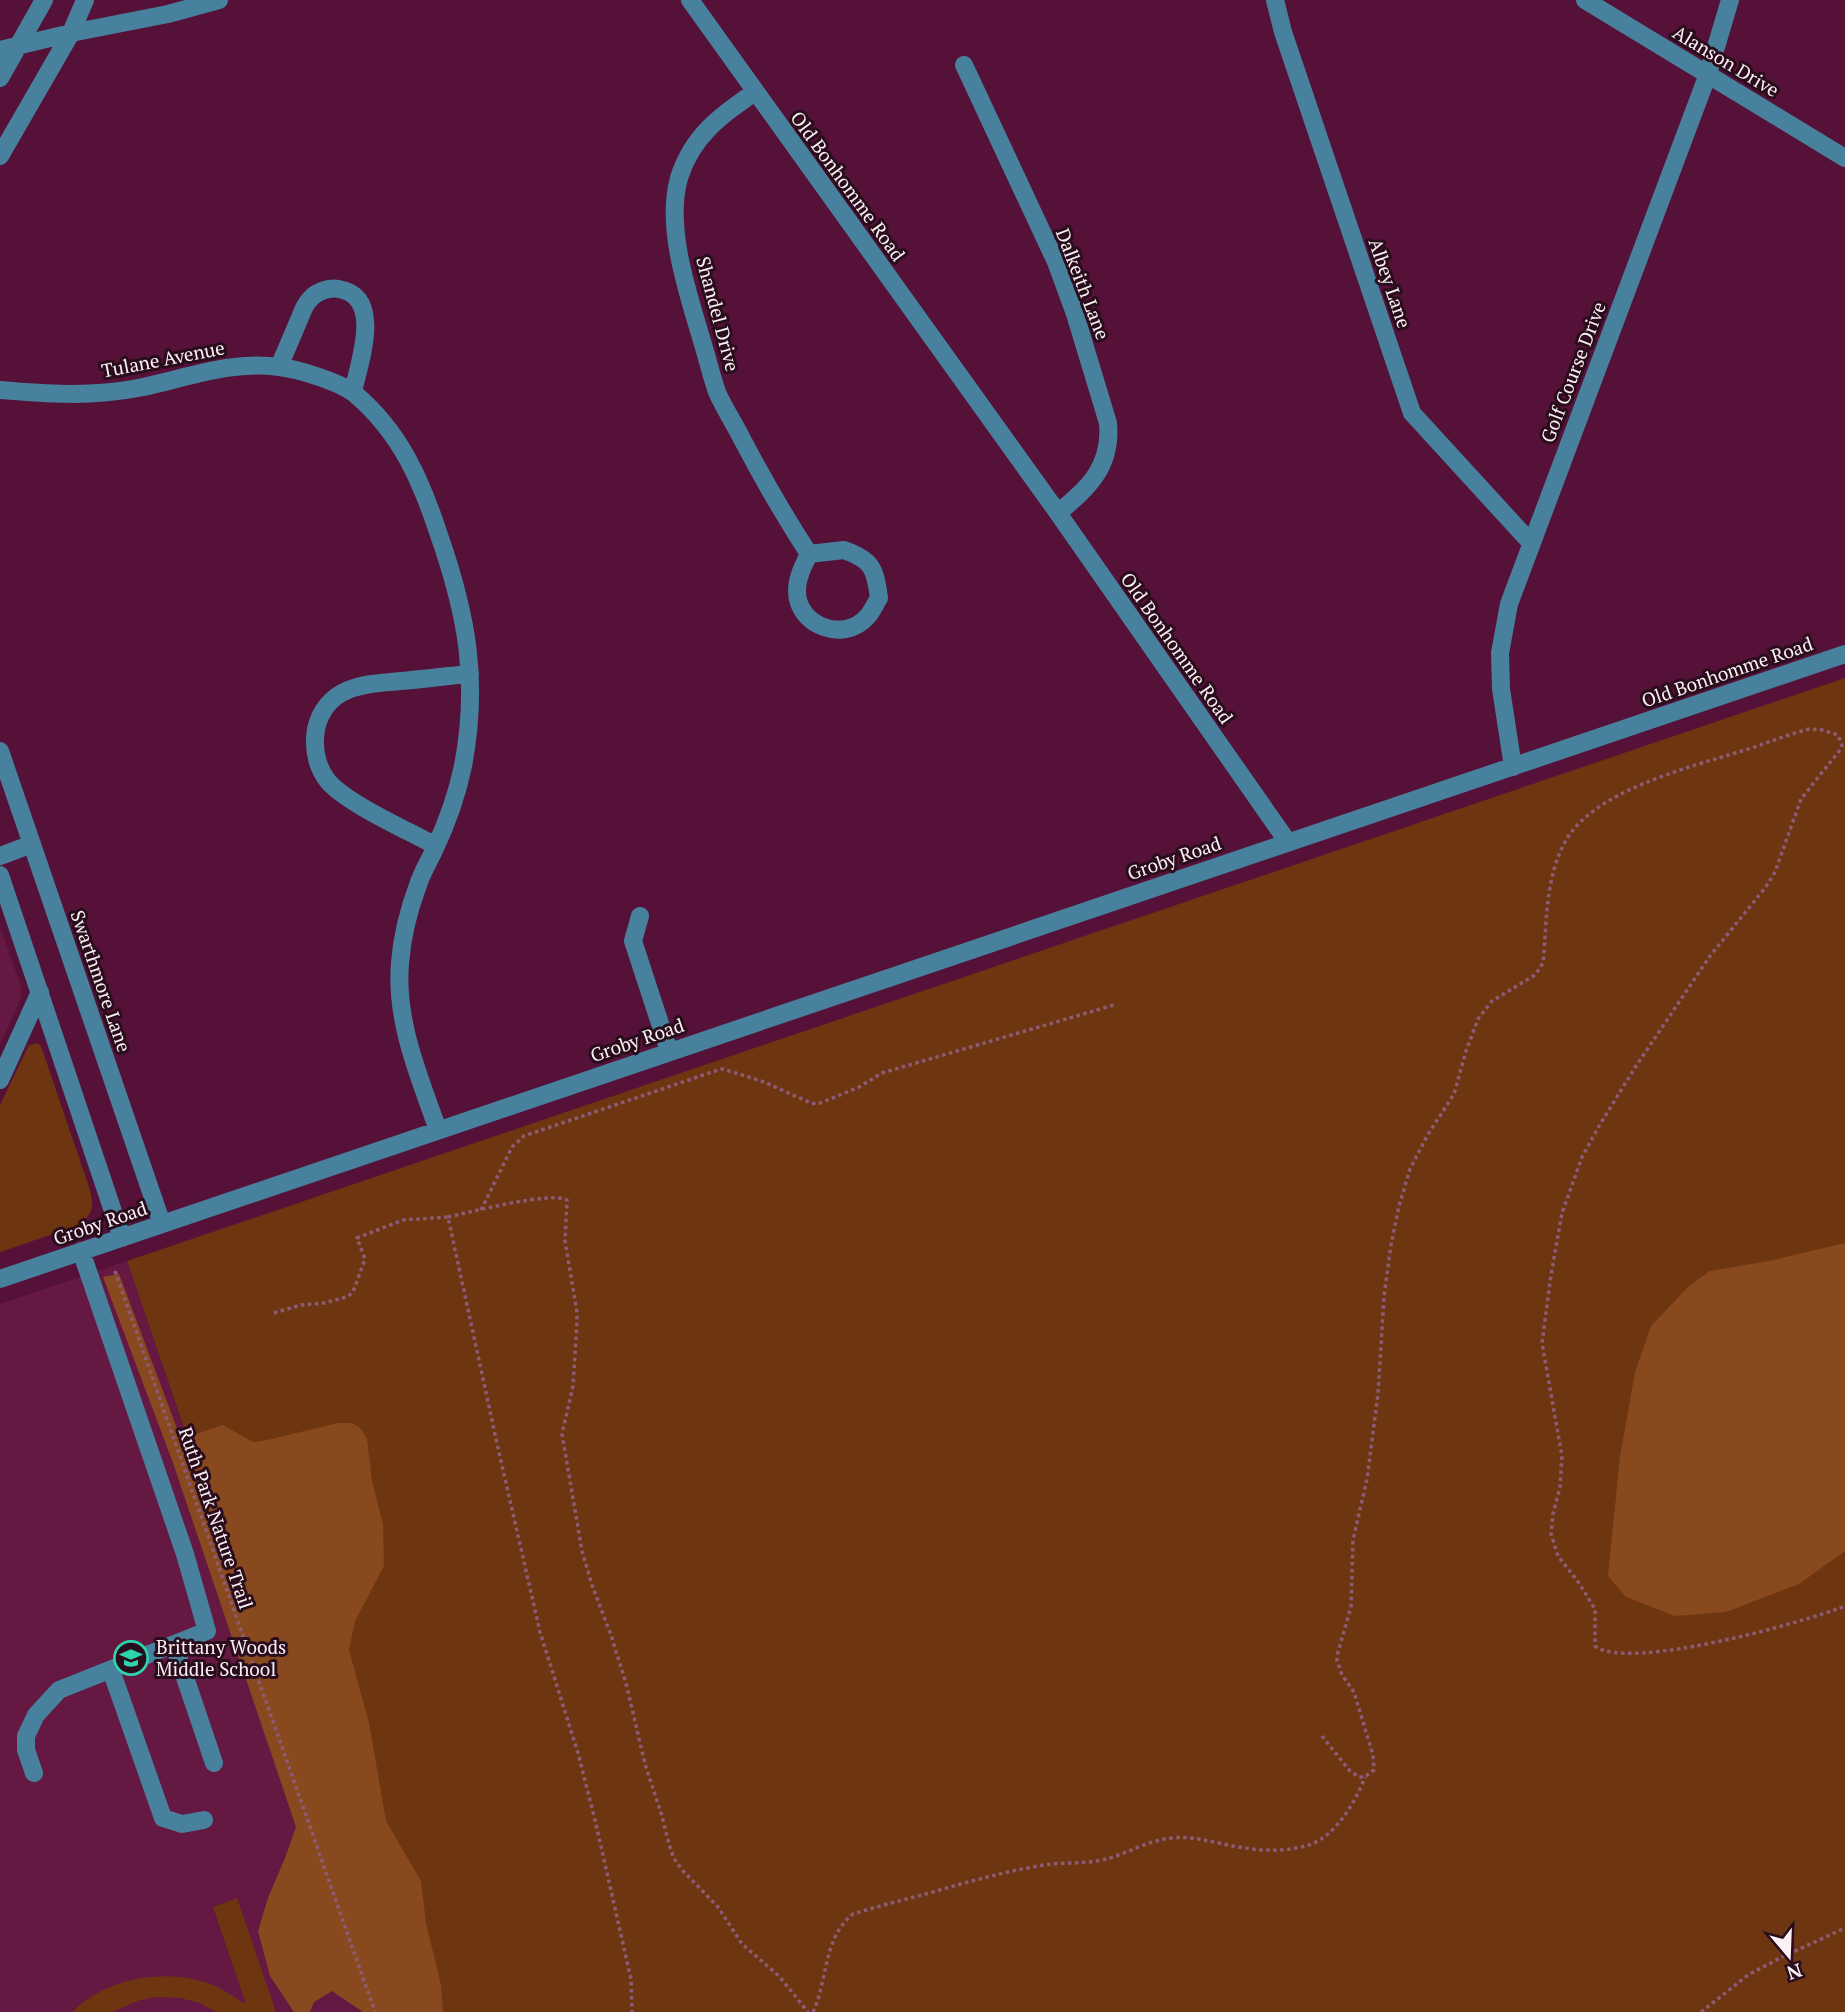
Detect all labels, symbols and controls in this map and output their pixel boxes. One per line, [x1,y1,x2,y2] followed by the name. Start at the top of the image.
[1669,19,1784,102] street label: Alanson Drive
[786,106,912,266] street label: Old Bonhomme Road
[1051,225,1116,343] street label: Dalkeith Lane
[1363,235,1417,331] street label: Albey Lane
[691,254,746,374] street label: Shandel Drive
[1534,298,1611,446] street label: Golf Course Drive
[99,334,227,383] street label: Tulane Avenue
[1116,567,1239,729] street label: Old Bonhomme Road
[1638,630,1816,713] street label: Old Bonhomme Road
[1124,830,1224,885] street label: Groby Road
[66,907,137,1055] street label: Swarthmore Lane
[587,1012,687,1067] street label: Groby Road
[50,1195,150,1250] street label: Groby Road
[174,1424,259,1612] street label: Ruth Park Nature Trail
[156,1634,286,1681] place label: Brittany Woods Middle School
[112,1639,150,1677] school or university icon: Brittany Woods Middle School
[1754,1921,1824,1991] north arrow
[1783,1958,1806,1987] text: N

